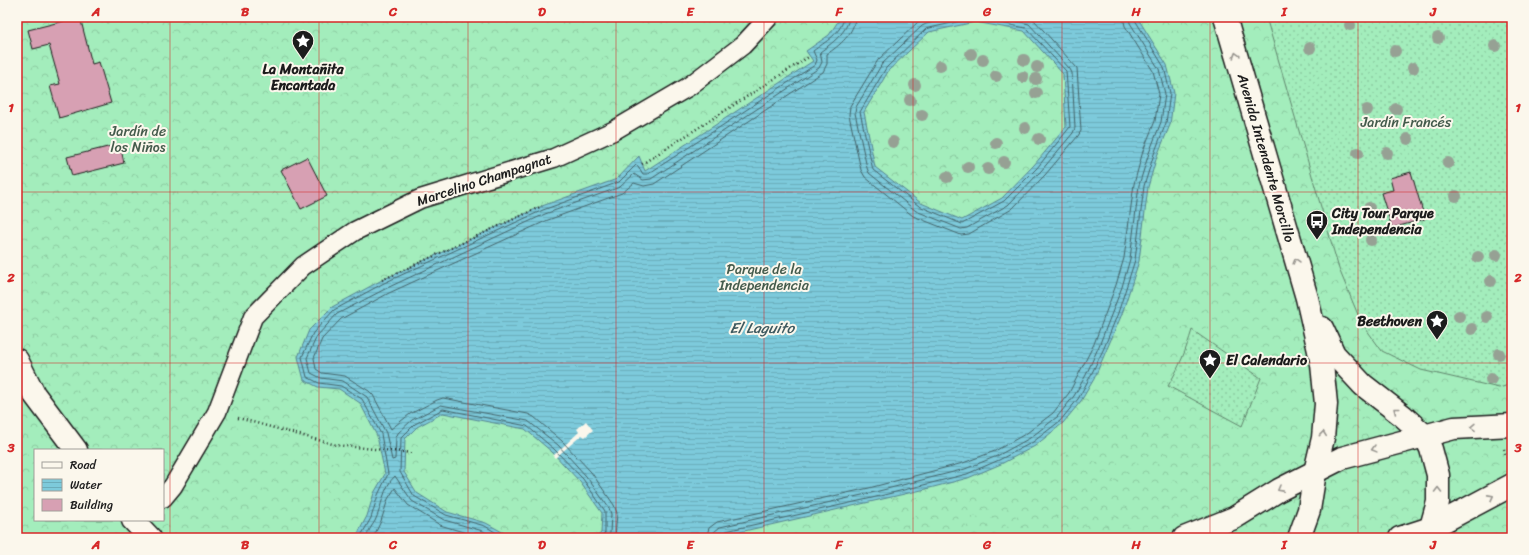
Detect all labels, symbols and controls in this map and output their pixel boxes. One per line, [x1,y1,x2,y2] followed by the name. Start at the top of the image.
[91,0,100,23] text: A
[241,0,250,23] text: B
[388,0,398,23] text: C
[538,0,546,23] text: D
[686,0,695,23] text: E
[834,0,843,23] text: F
[982,0,992,23] text: G
[1130,0,1141,23] text: H
[1280,0,1288,23] text: I
[1429,0,1437,23] text: J
[290,28,316,61] place icon: La Montañita Encantada
[1232,52,1241,59] one-way arrow
[263,57,344,98] place label: La Montañita Encantada
[1230,70,1302,245] street label: Avenida Intendente Morcillo
[8,96,14,119] text: 1
[1515,96,1521,119] text: 1
[1360,110,1452,135] park label: Jardín Francés
[109,119,166,160] park label: Jardín de los Niños
[413,146,555,214] street label: Marcelino Champagnat
[1331,201,1434,242] place label: City Tour Parque Independencia
[1304,208,1330,241] bus stop icon: City Tour Parque Independencia
[718,257,810,298] park label: Parque de la Independencia
[1292,258,1301,265] one-way arrow
[6,266,15,289] text: 2
[1513,266,1522,289] text: 2
[1424,308,1450,341] place icon: Beethoven
[1357,309,1422,334] place label: Beethoven
[730,315,796,341] water label: El Laguito
[1197,347,1223,380] place icon: El Calendario
[1226,348,1308,373] place label: El Calendario
[1393,408,1400,415] one-way arrow
[1470,423,1476,432] one-way arrow
[1319,431,1328,437] one-way arrow
[6,436,15,459] text: 3
[1513,436,1522,459] text: 3
[1371,444,1378,453] one-way arrow
[34,449,164,521] legend
[70,454,97,476] text: Road
[70,474,103,496] text: Water
[1277,485,1284,492] one-way arrow
[1434,487,1442,493] one-way arrow
[70,494,113,516] text: Building
[1487,494,1494,502] one-way arrow
[91,533,100,555] text: A
[241,533,250,555] text: B
[388,533,398,555] text: C
[538,533,546,555] text: D
[686,533,695,555] text: E
[834,533,843,555] text: F
[982,533,992,555] text: G
[1130,533,1141,555] text: H
[1280,533,1288,555] text: I
[1429,533,1437,555] text: J

